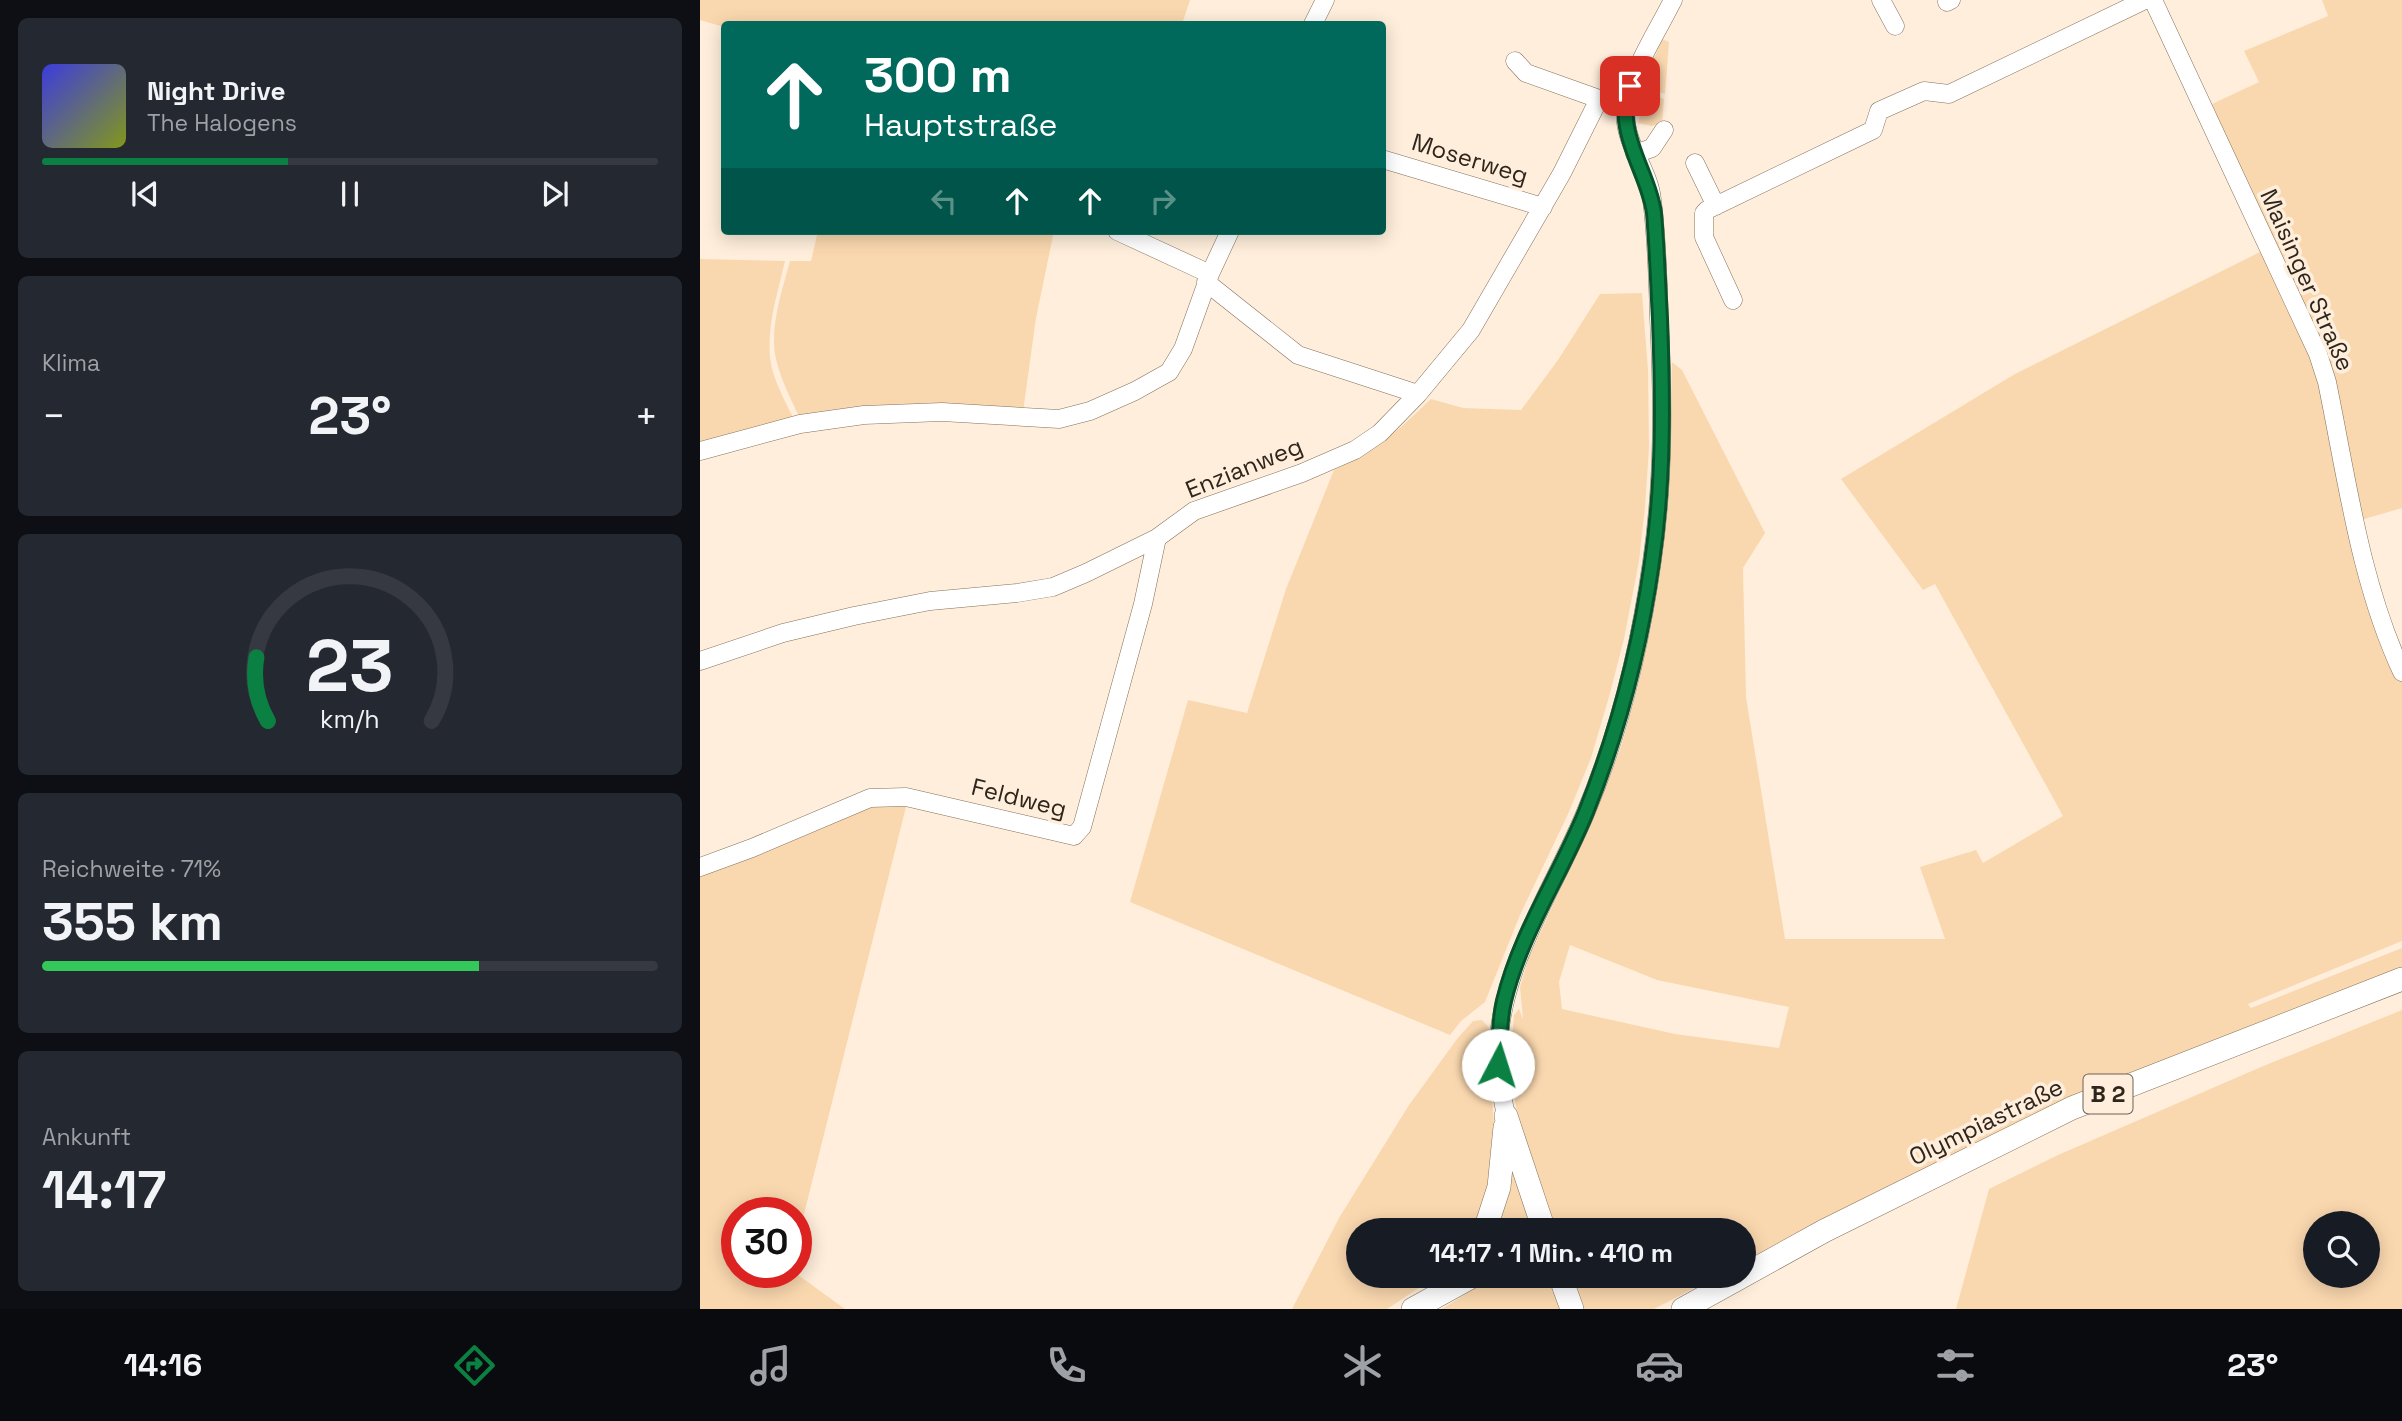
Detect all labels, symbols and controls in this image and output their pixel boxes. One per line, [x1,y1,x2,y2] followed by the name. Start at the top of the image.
[864,44,1012,106] text: 300 m
[749,49,840,140] icon: ahead
[1600,56,1660,116] pin
[1611,67,1649,105] icon: arrive
[147,74,285,108] text: Night Drive
[864,105,1057,145] text: Hauptstraße
[147,108,297,138] text: The Halogens
[1408,126,1532,191] street label: Moserweg
[126,175,164,213] icon: previous
[331,175,369,213] icon: pause
[536,175,574,213] icon: next
[925,182,963,220] icon: left
[998,182,1036,220] icon: ahead
[1071,182,1109,220] icon: ahead
[1144,182,1182,220] icon: right
[2253,184,2361,376] street label: Maisinger Straße
[42,348,100,378] text: Klima
[309,383,392,449] text: 23°
[42,392,66,440] text: −
[634,392,658,440] text: +
[1181,430,1307,505] street label: Enzianweg
[306,619,394,712] text: 23
[320,702,380,734] text: km/h
[968,771,1070,824] street label: Feldweg
[42,854,221,884] text: Reichweite · 71%
[42,889,223,955] text: 355 km
[1461,1028,1535,1102] position arrow
[1904,1071,2068,1172] street label: Olympiastraße
[2084,1074,2132,1114] road number: B 2
[42,1122,131,1152] text: Ankunft
[42,1157,166,1223] text: 14:17
[721,1197,812,1288] speed limit sign: 30
[2303,1211,2380,1288] map controls
[2303,1211,2380,1288] button: search
[1429,1236,1673,1270] text: 14:17 · 1 Min. · 410 m
[450,1341,499,1390] icon: directions
[746,1341,795,1390] icon: music
[1042,1341,1091,1390] icon: phone
[1338,1341,1387,1390] icon: climate
[1635,1341,1684,1390] icon: car
[1931,1341,1980,1390] icon: filters
[124,1345,202,1385] text: 14:16
[2227,1345,2278,1385] text: 23°

